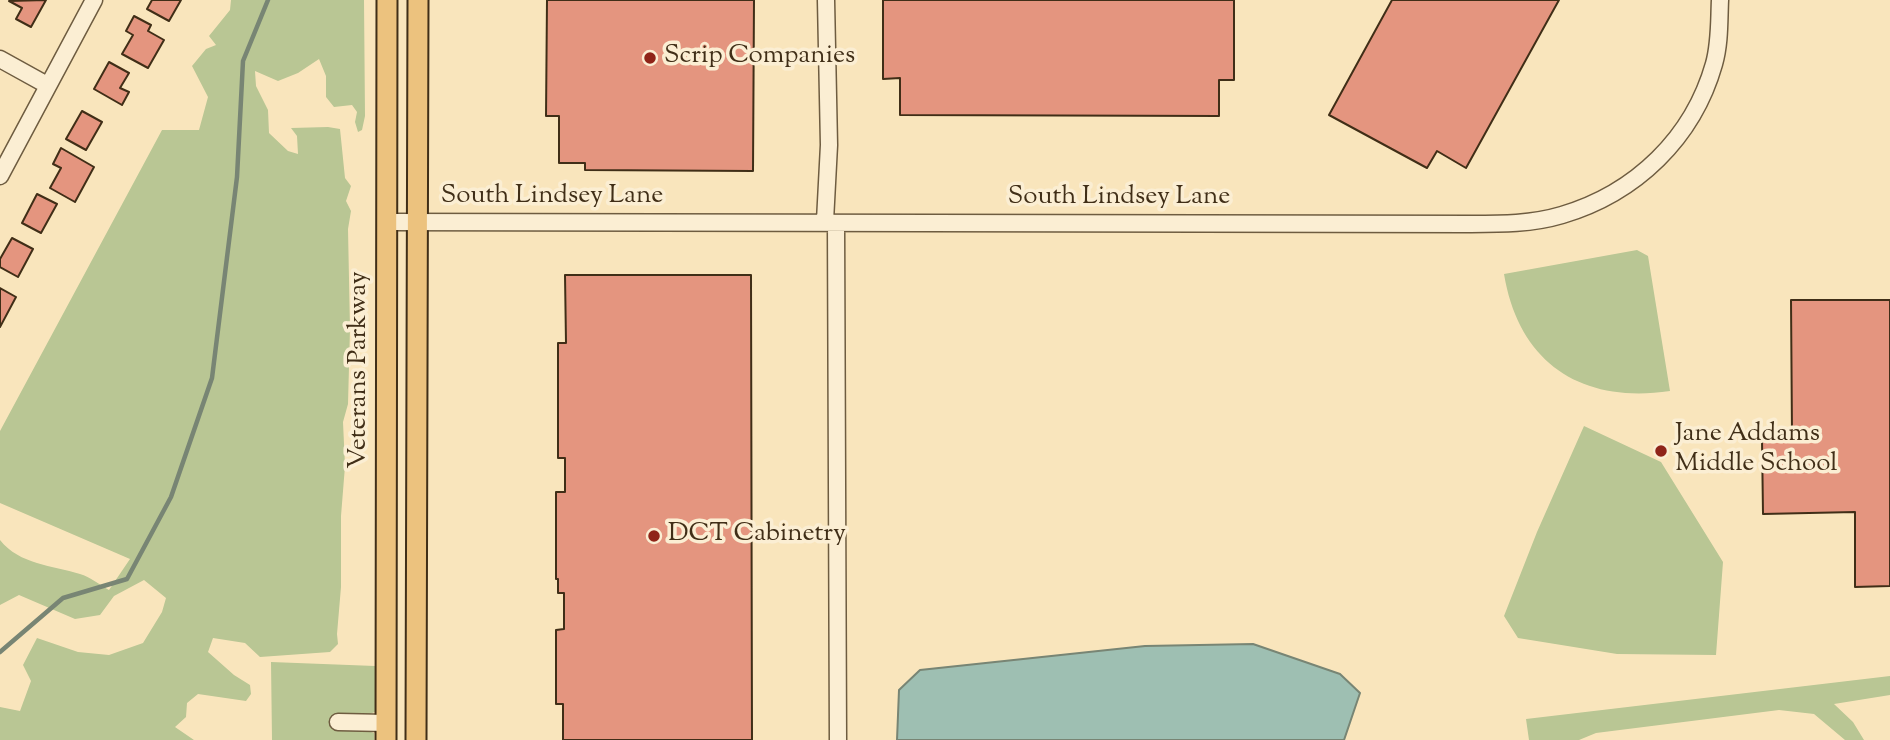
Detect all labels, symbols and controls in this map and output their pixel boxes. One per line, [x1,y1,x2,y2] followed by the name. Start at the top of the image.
[664,42,855,74] place label: Scrip Companies
[642,50,658,66] marker: Scrip Companies
[441,182,663,214] street label: South Lindsey Lane
[1008,183,1230,215] street label: South Lindsey Lane
[345,271,377,469] street label: Veterans Parkway
[1675,420,1838,481] place label: Jane Addams Middle School
[1653,443,1669,459] marker: Jane Addams Middle School
[668,520,846,552] place label: DCT Cabinetry
[646,528,662,544] marker: DCT Cabinetry

